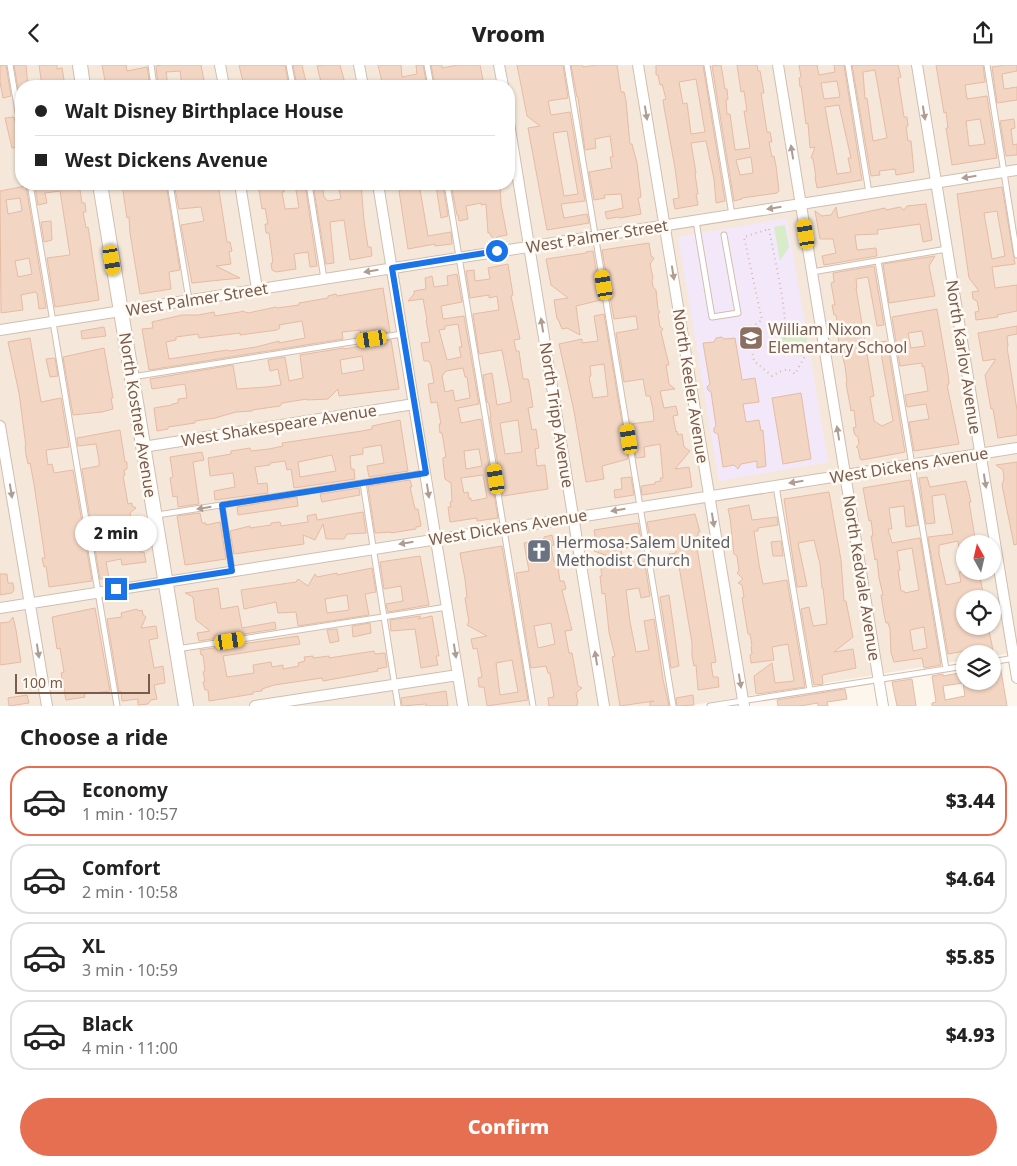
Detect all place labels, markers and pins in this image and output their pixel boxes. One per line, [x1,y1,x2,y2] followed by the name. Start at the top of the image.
[768,318,907,358] place label: William Nixon Elementary School
[738,325,764,351] school or university icon: William Nixon Elementary School
[556,531,730,571] place label: Hermosa-Salem United Methodist Church
[526,538,552,564] church icon: Hermosa-Salem United Methodist Church

